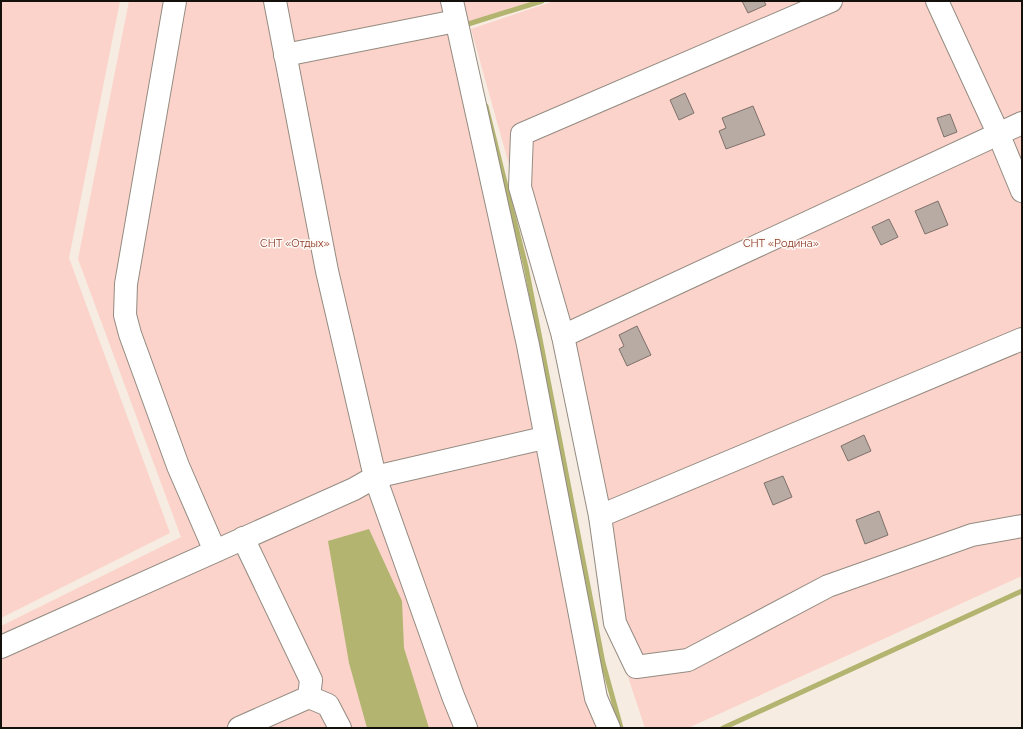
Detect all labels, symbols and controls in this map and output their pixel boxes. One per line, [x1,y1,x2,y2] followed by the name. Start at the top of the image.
[260,237,330,250] park label: СНТ «Отдых»
[743,237,819,250] park label: СНТ «Родина»

